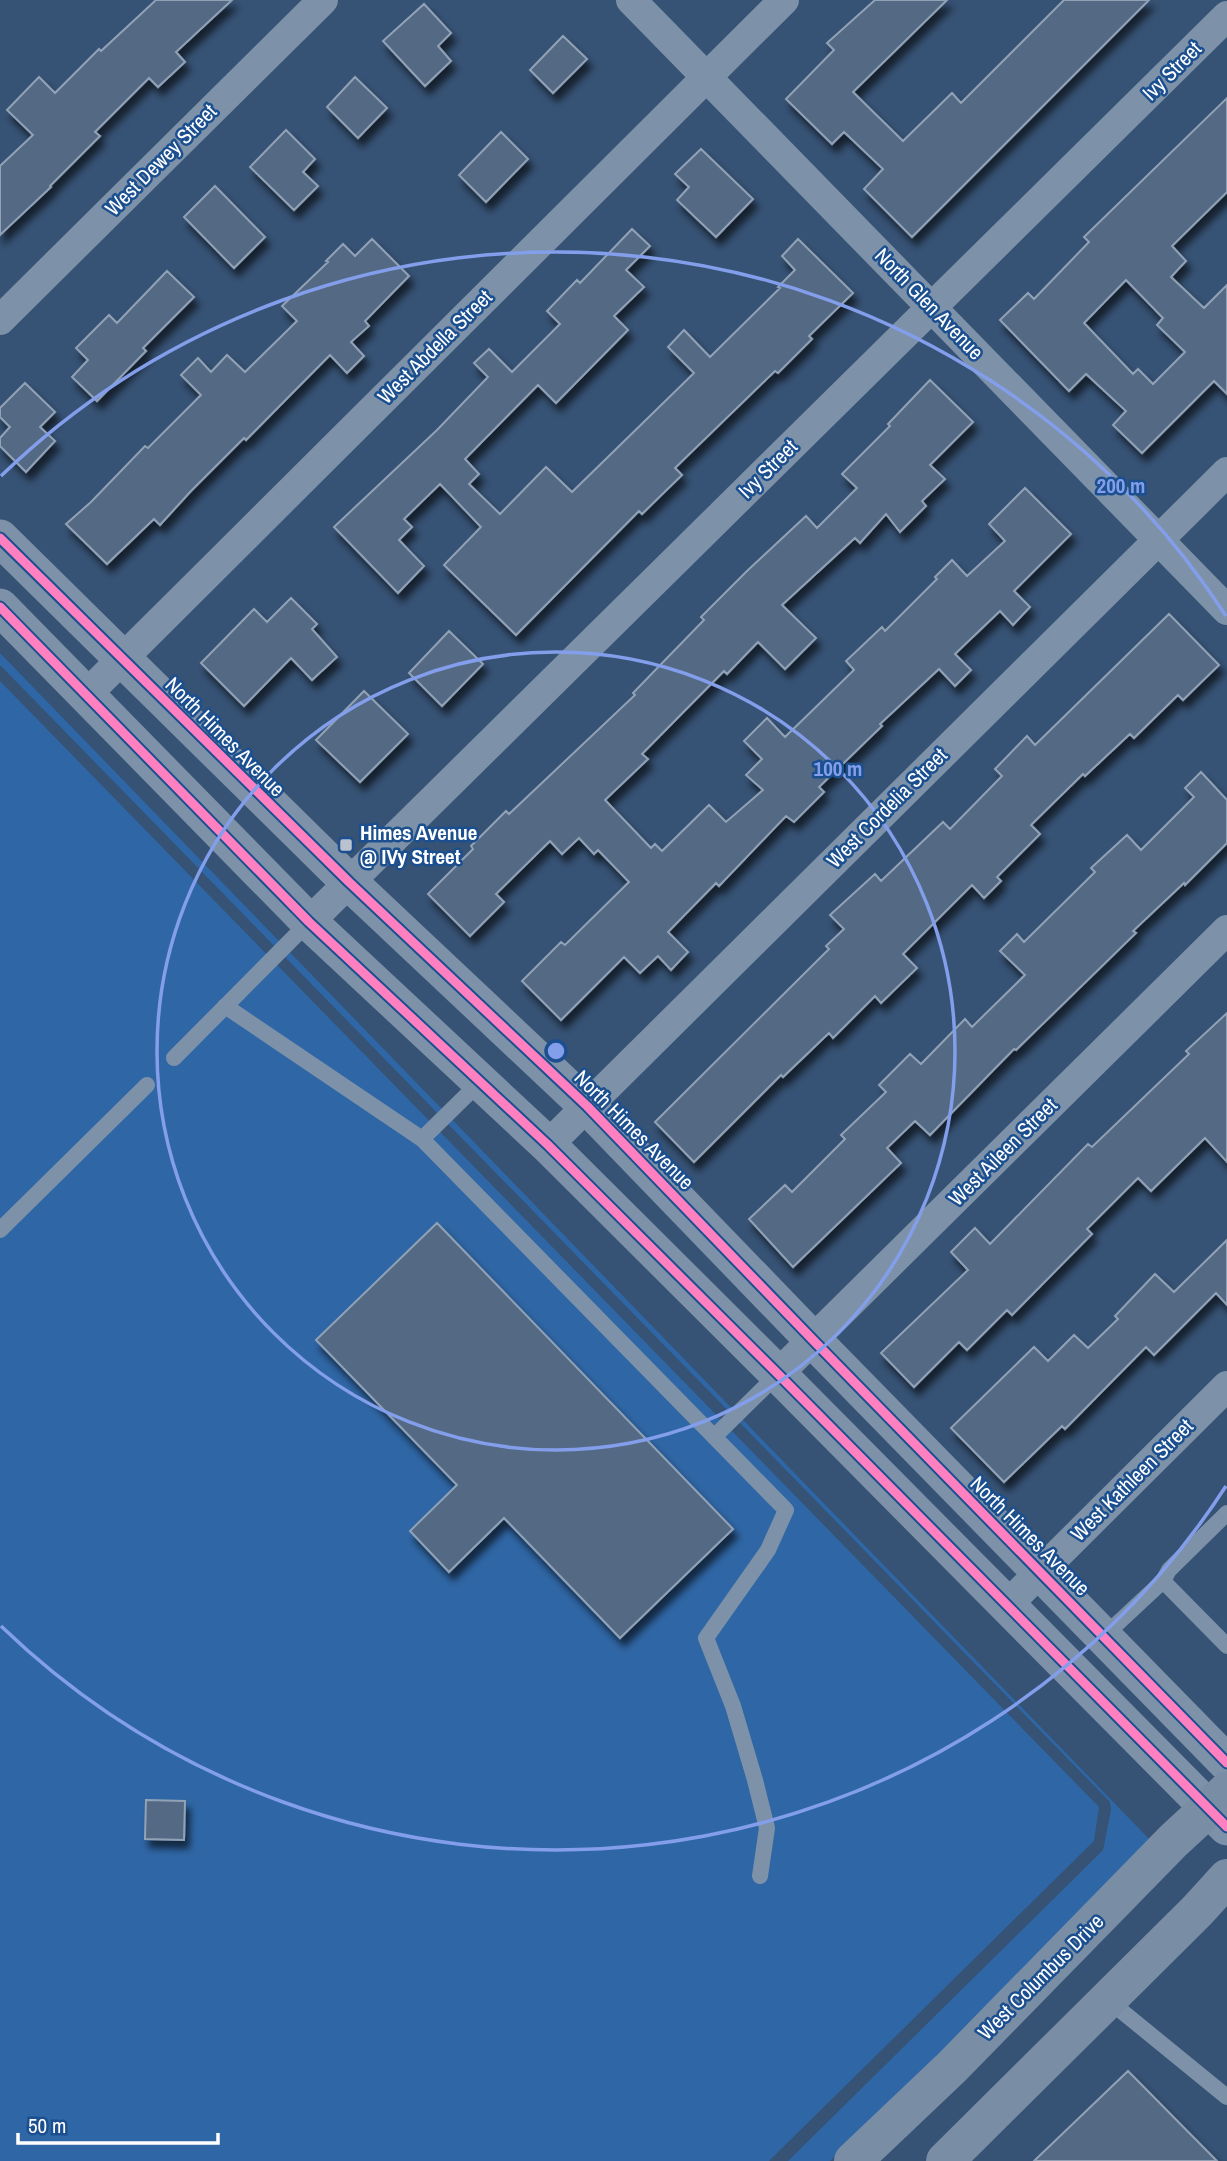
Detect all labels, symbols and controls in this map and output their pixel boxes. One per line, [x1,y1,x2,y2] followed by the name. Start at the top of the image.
[1136,35,1208,107] street label: Ivy Street
[98,97,223,222] street label: West Dewey Street
[868,241,990,366] street label: North Glen Avenue
[371,283,498,410] street label: West Abdella Street
[732,433,804,505] street label: Ivy Street
[1097,471,1145,500] text: 200 m
[159,670,292,803] street label: North Himes Avenue
[820,741,953,874] street label: West Cordelia Street
[814,754,862,783] text: 100 m
[360,818,477,871] place label: Himes Avenue @ IVy Street
[338,837,354,853] marker: Himes Avenue @ IVy Street
[544,1039,568,1063] centre of rings
[568,1063,701,1196] street label: North Himes Avenue
[942,1091,1063,1212] street label: West Aileen Street
[1064,1412,1199,1547] street label: West Kathleen Street
[964,1469,1097,1602] street label: North Himes Avenue
[971,1907,1110,2046] street label: West Columbus Drive
[18,2102,217,2146] scale bar
[28,2111,66,2140] text: 50 m

